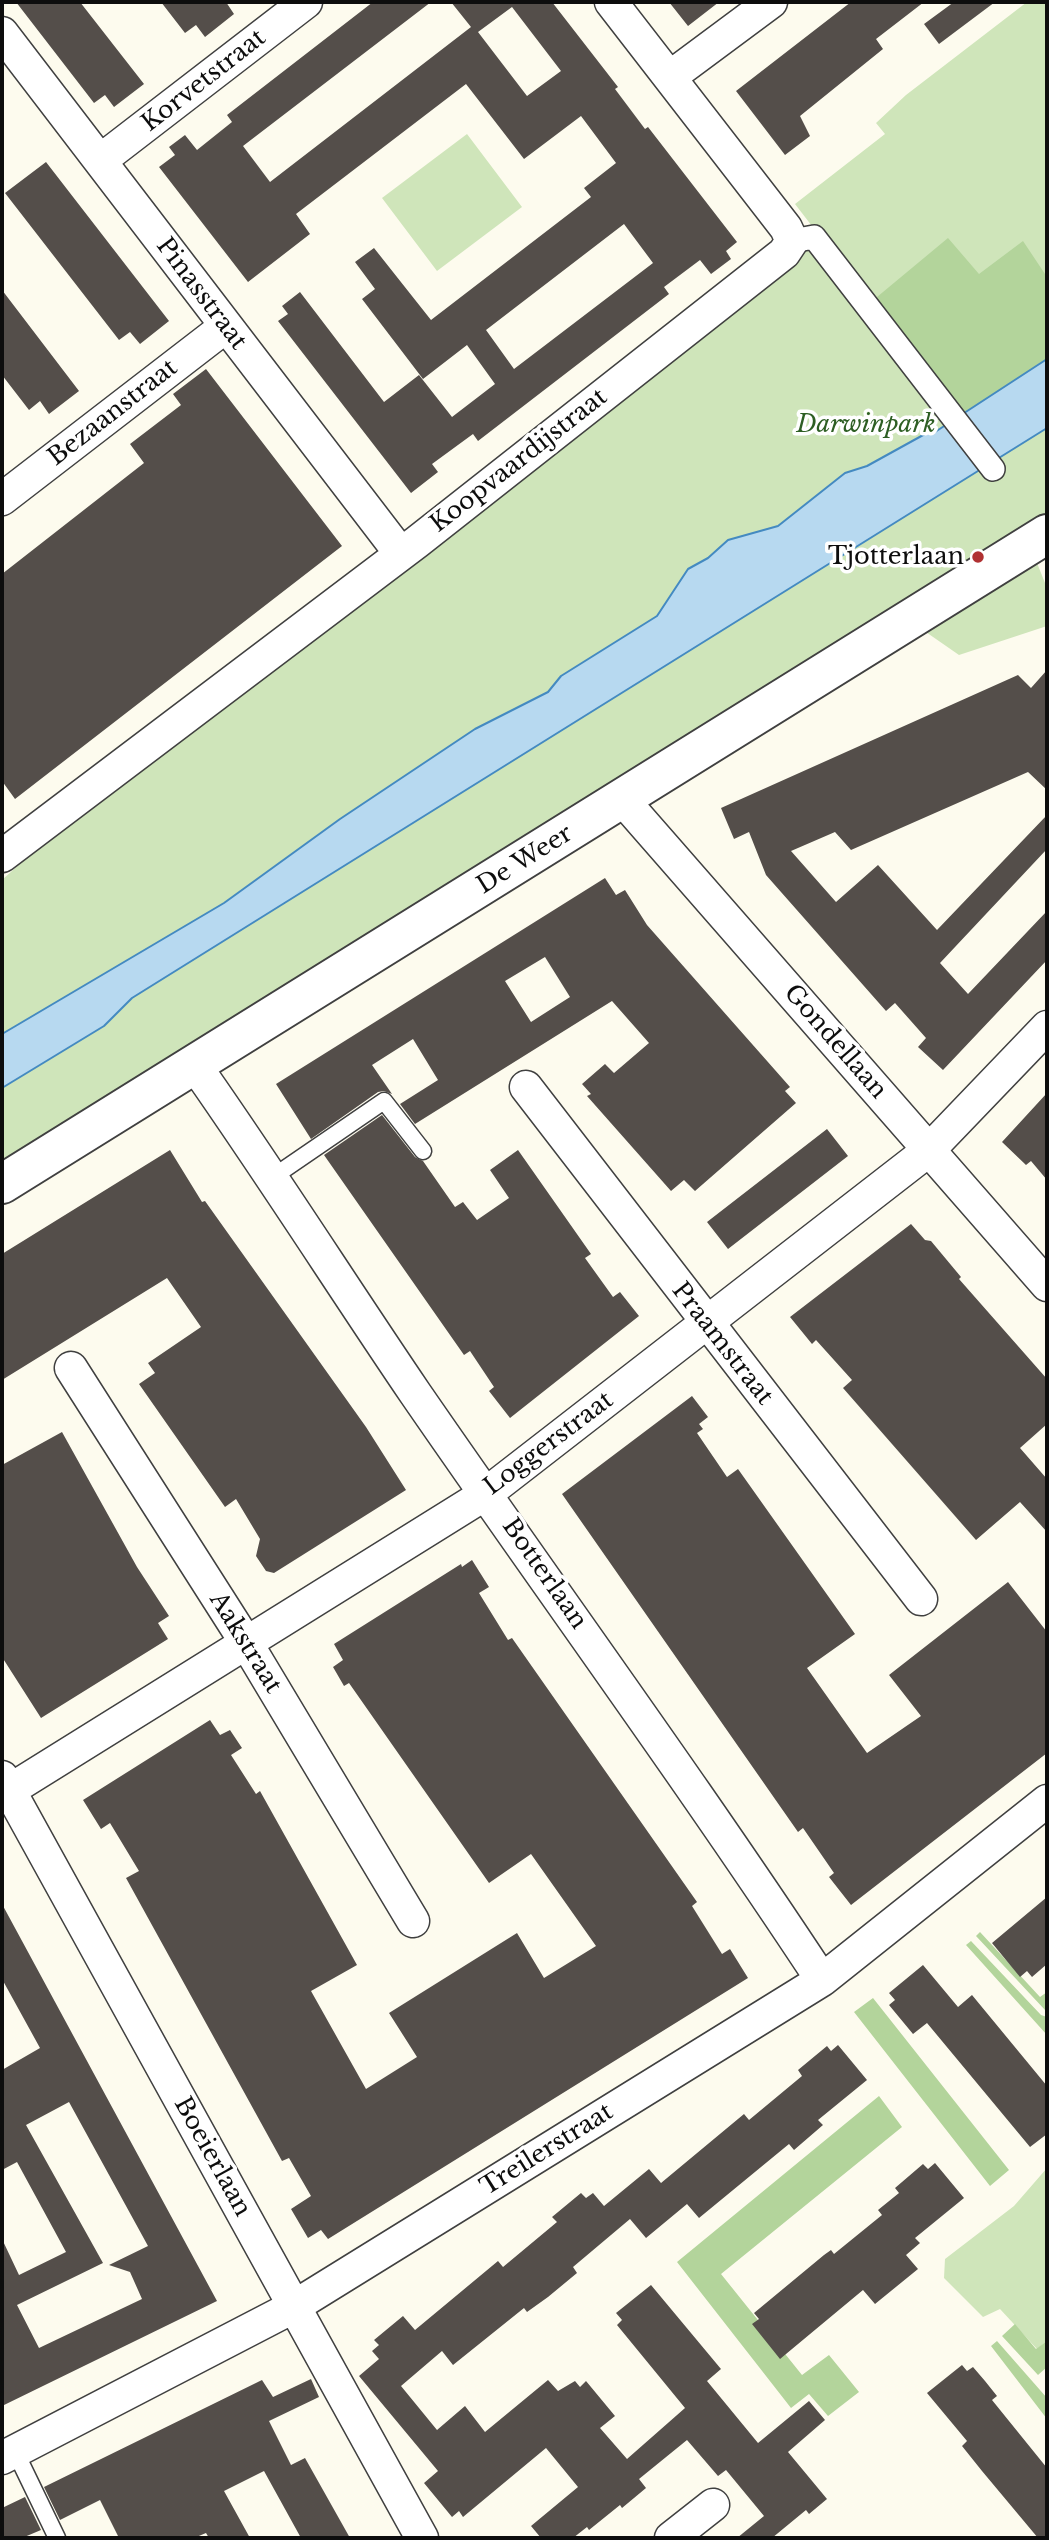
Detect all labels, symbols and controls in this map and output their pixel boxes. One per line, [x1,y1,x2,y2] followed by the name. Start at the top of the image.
[136,24,272,138] street label: Korvetstraat
[150,232,252,356] street label: Pinasstraat
[43,354,183,472] street label: Bezaanstraat
[425,383,613,539] street label: Koopvaardijstraat
[797,411,935,439] park label: Darwinpark
[828,543,964,571] place label: Tjotterlaan
[970,549,986,565] marker: Tjotterlaan
[472,819,578,901] street label: De Weer
[778,979,892,1105] street label: Gondellaan
[665,1277,779,1411] street label: Praamstraat
[479,1386,619,1502] street label: Loggerstraat
[495,1513,593,1635] street label: Botterlaan
[203,1587,287,1699] street label: Aakstraat
[167,2092,257,2222] street label: Boeierlaan
[475,2098,619,2202] street label: Treilerstraat

